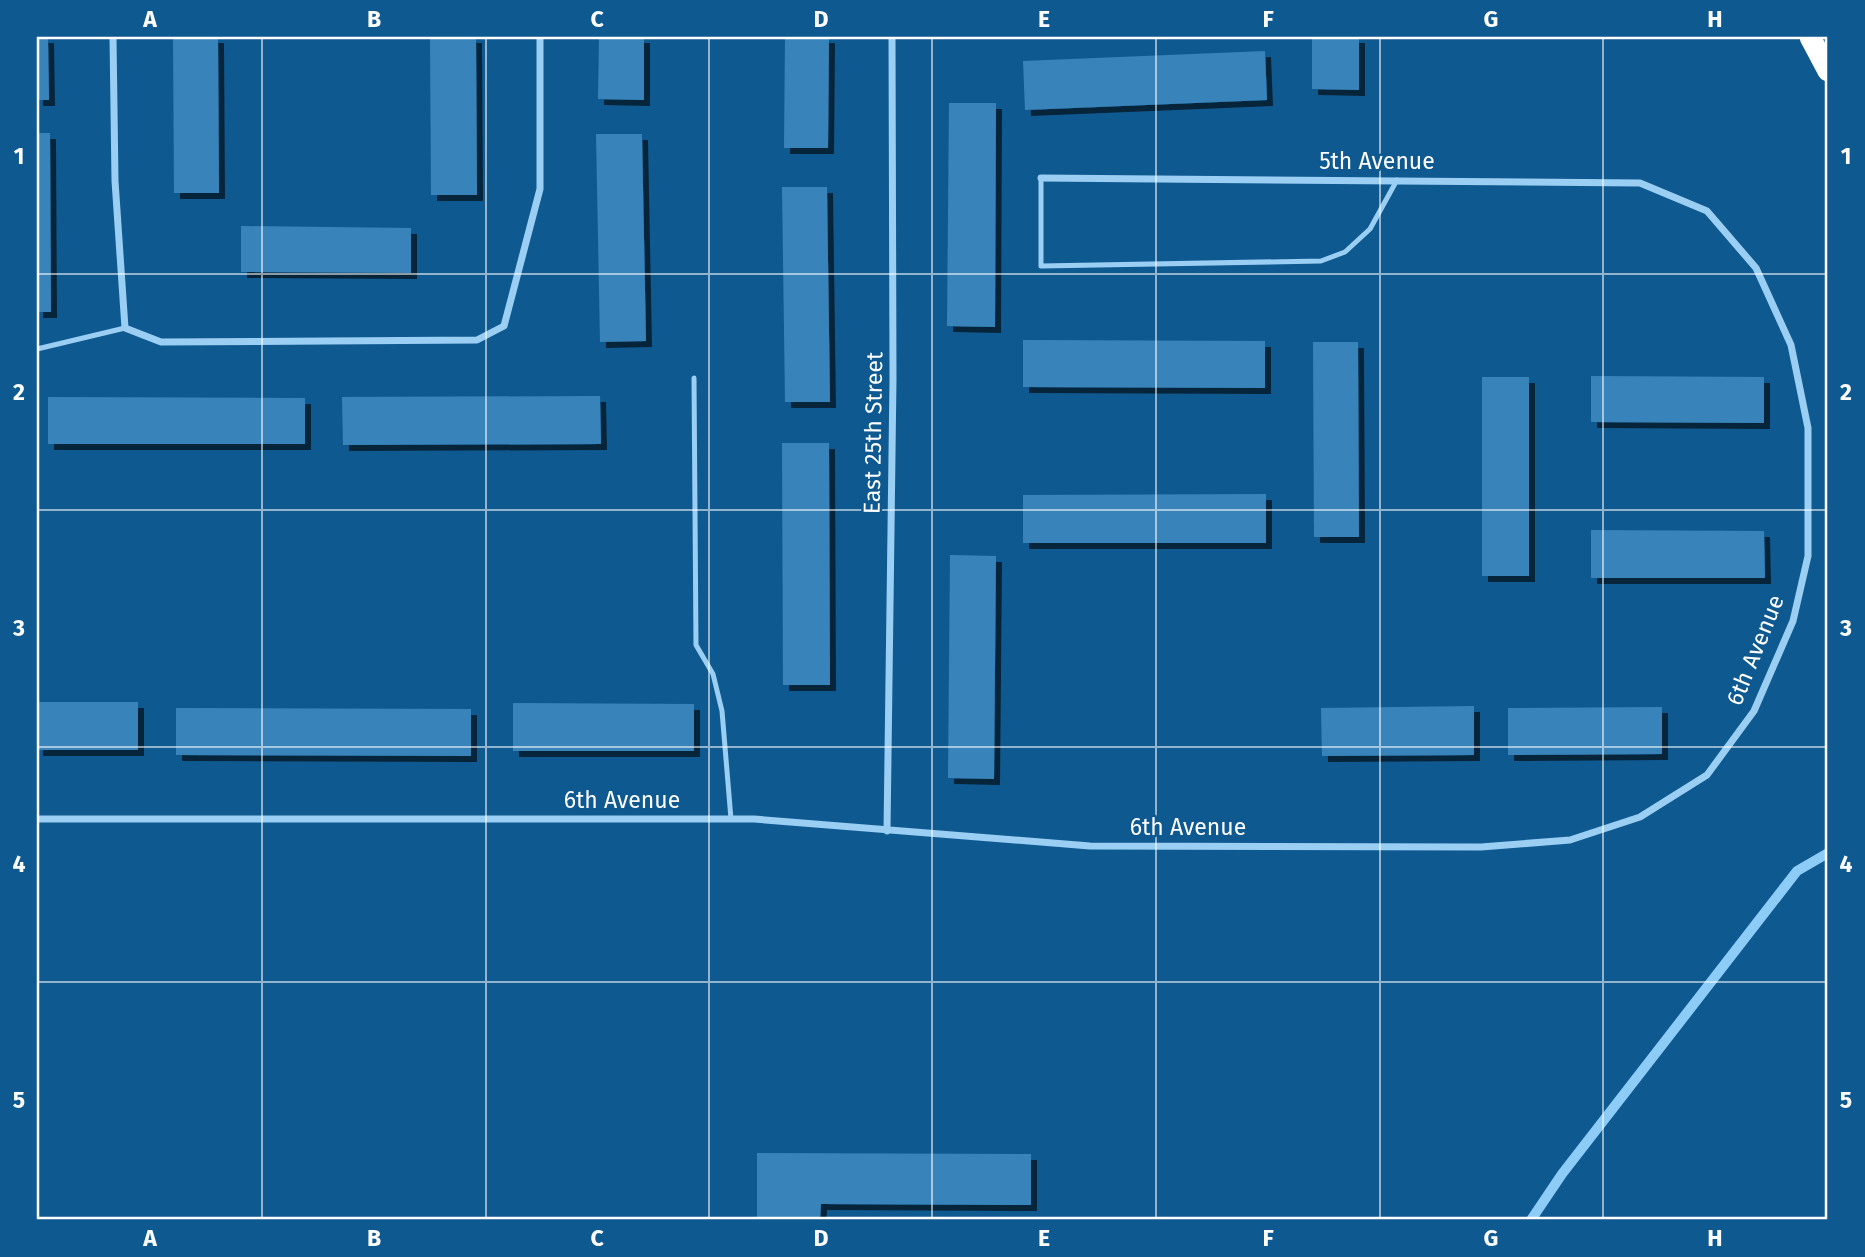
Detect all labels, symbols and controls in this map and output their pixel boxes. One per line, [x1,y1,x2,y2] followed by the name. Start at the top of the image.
[142,5,157,33] text: A
[367,5,381,33] text: B
[590,5,604,33] text: C
[814,5,829,33] text: D
[1038,5,1050,33] text: E
[1262,5,1274,33] text: F
[1484,5,1498,33] text: G
[1707,5,1723,33] text: H
[14,142,24,170] text: 1
[1841,142,1851,170] text: 1
[1319,147,1435,175] street label: 5th Avenue
[858,351,888,514] street label: East 25th Street
[13,378,25,406] text: 2
[1840,378,1852,406] text: 2
[1720,591,1790,709] street label: 6th Avenue
[12,614,25,642] text: 3
[1839,614,1852,642] text: 3
[564,786,680,814] street label: 6th Avenue
[1130,813,1246,841] street label: 6th Avenue
[13,850,26,878] text: 4
[1840,850,1853,878] text: 4
[13,1086,25,1114] text: 5
[1840,1086,1852,1114] text: 5
[142,1224,157,1252] text: A
[367,1224,381,1252] text: B
[590,1224,604,1252] text: C
[814,1224,829,1252] text: D
[1038,1224,1050,1252] text: E
[1262,1224,1274,1252] text: F
[1484,1224,1498,1252] text: G
[1707,1224,1723,1252] text: H

